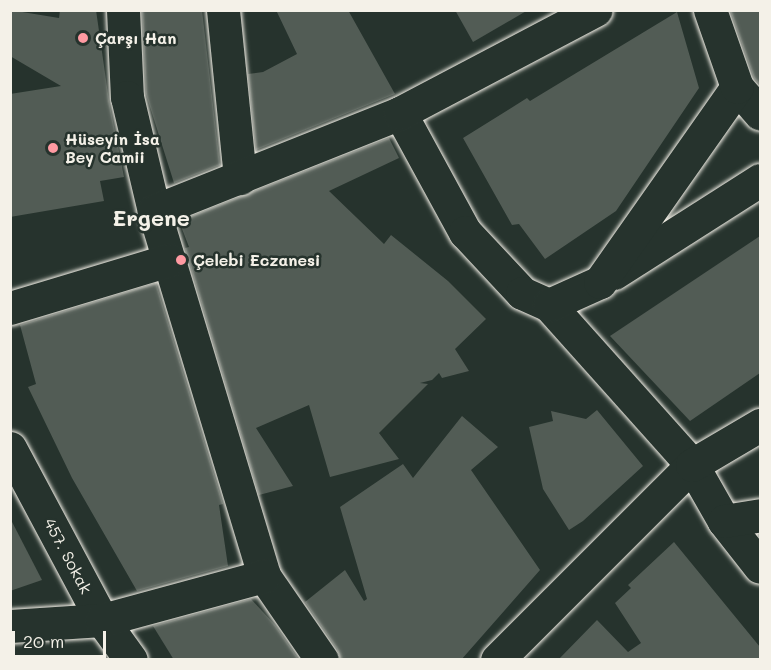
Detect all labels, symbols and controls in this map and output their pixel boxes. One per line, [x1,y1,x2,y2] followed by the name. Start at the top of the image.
[95,28,176,48] place label: Çarşı Han
[76,31,90,45] marker: Çarşı Han
[65,129,160,167] place label: Hüseyin İsa Bey Camii
[46,141,60,155] marker: Hüseyin İsa Bey Camii
[112,205,190,231] district label: Ergene
[193,250,320,270] place label: Çelebi Eczanesi
[174,253,188,267] marker: Çelebi Eczanesi
[40,515,96,597] street label: 457. Sokak
[15,619,110,657] scale bar
[23,629,64,653] text: 20 m

